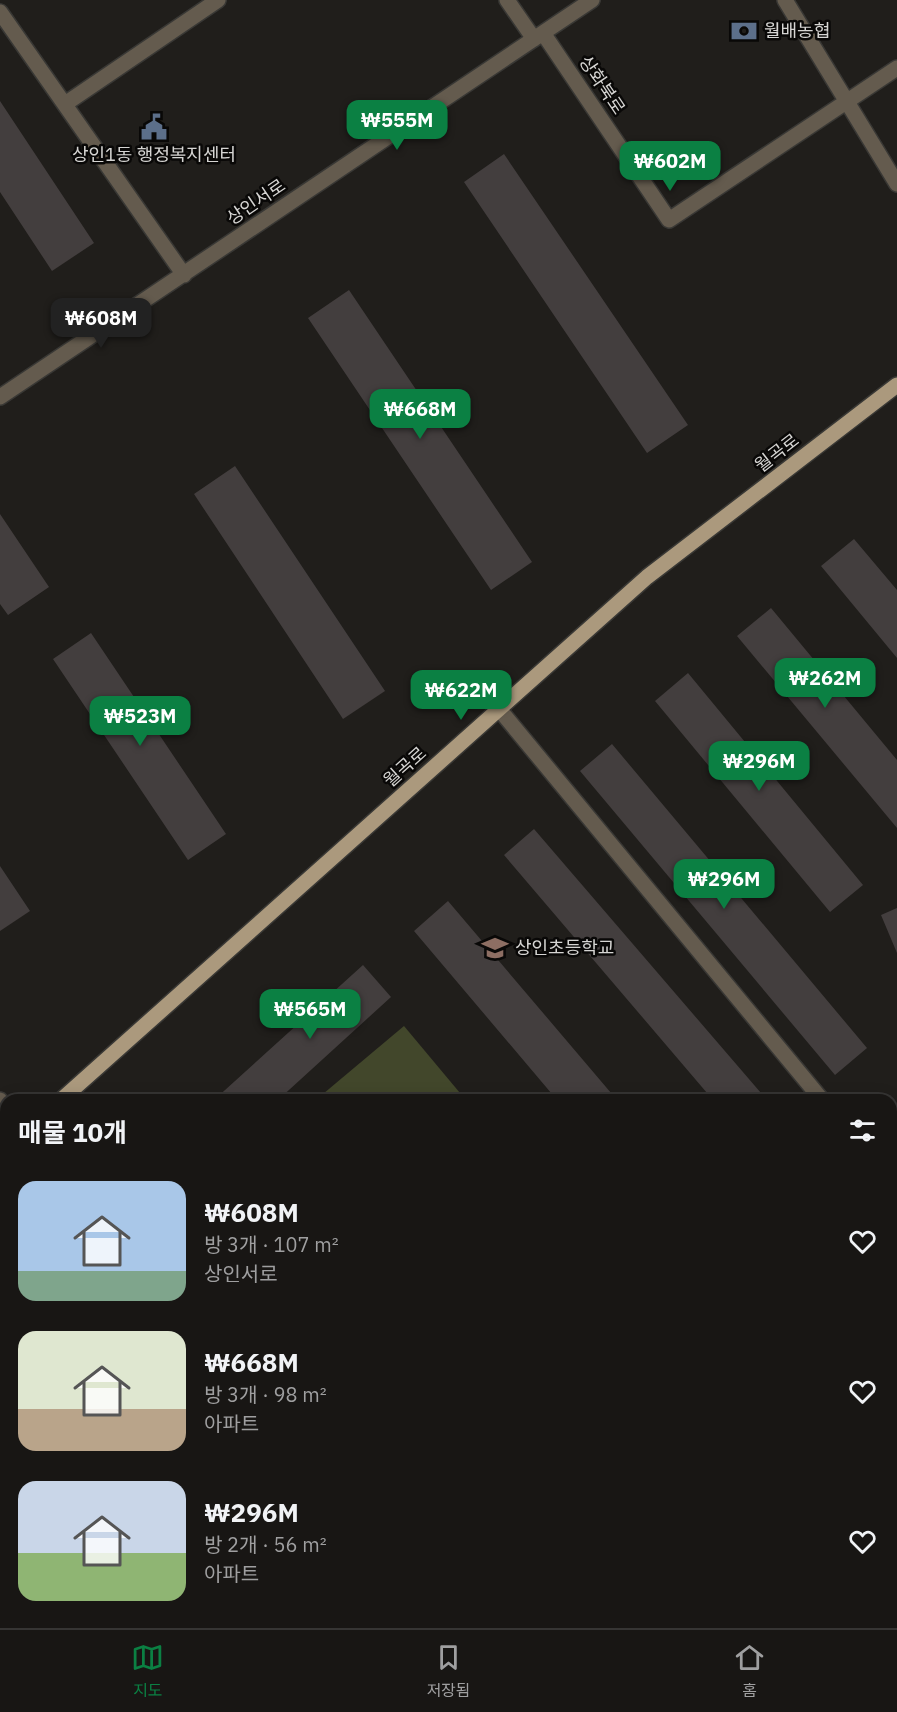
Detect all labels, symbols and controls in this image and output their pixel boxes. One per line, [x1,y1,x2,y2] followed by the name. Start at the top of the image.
[729,16,759,46] bank icon: 월배농협
[764,19,830,42] place label: 월배농협
[574,51,630,119] street label: 상화북로
[355,100,439,151] pin: ₩555M
[361,106,433,133] text: ₩555M
[139,112,169,142] public building icon: 상인1동 행정복지센터
[628,141,712,192] pin: ₩602M
[72,143,236,166] place label: 상인1동 행정복지센터
[634,147,706,174] text: ₩602M
[222,174,290,230] street label: 상인서로
[59,298,143,349] pin: ₩608M
[65,304,137,331] text: ₩608M
[378,389,462,440] pin: ₩668M
[384,395,456,422] text: ₩668M
[750,428,803,477] street label: 월곡로
[783,658,867,709] pin: ₩262M
[789,664,861,691] text: ₩262M
[419,670,503,721] pin: ₩622M
[425,676,497,703] text: ₩622M
[98,696,182,747] pin: ₩523M
[104,702,176,729] text: ₩523M
[379,741,431,792] street label: 월곡로
[717,741,801,792] pin: ₩296M
[723,747,795,774] text: ₩296M
[682,859,766,910] pin: ₩296M
[688,865,760,892] text: ₩296M
[480,933,510,963] school or university icon: 상인초등학교
[515,936,614,959] place label: 상인초등학교
[268,989,352,1040] pin: ₩565M
[274,995,346,1022] text: ₩565M
[846,1114,879,1147] icon: filters
[18,1115,127,1149] text: 매물 10개
[204,1195,299,1229] text: ₩608M
[66,1205,138,1277] icon: home
[846,1225,879,1258] icon: heart
[204,1231,339,1258] text: 방 3개 · 107 m²
[204,1260,278,1287] text: 상인서로
[204,1345,299,1379] text: ₩668M
[66,1355,138,1427] icon: home
[846,1375,879,1408] icon: heart
[204,1381,327,1408] text: 방 3개 · 98 m²
[204,1410,259,1437] text: 아파트
[204,1495,299,1529] text: ₩296M
[66,1505,138,1577] icon: home
[846,1525,879,1558] icon: heart
[204,1531,327,1558] text: 방 2개 · 56 m²
[204,1560,259,1587] text: 아파트
[131,1641,164,1701] tab: 지도
[426,1641,471,1701] tab: 저장됨
[733,1641,766,1701] tab: 홈

